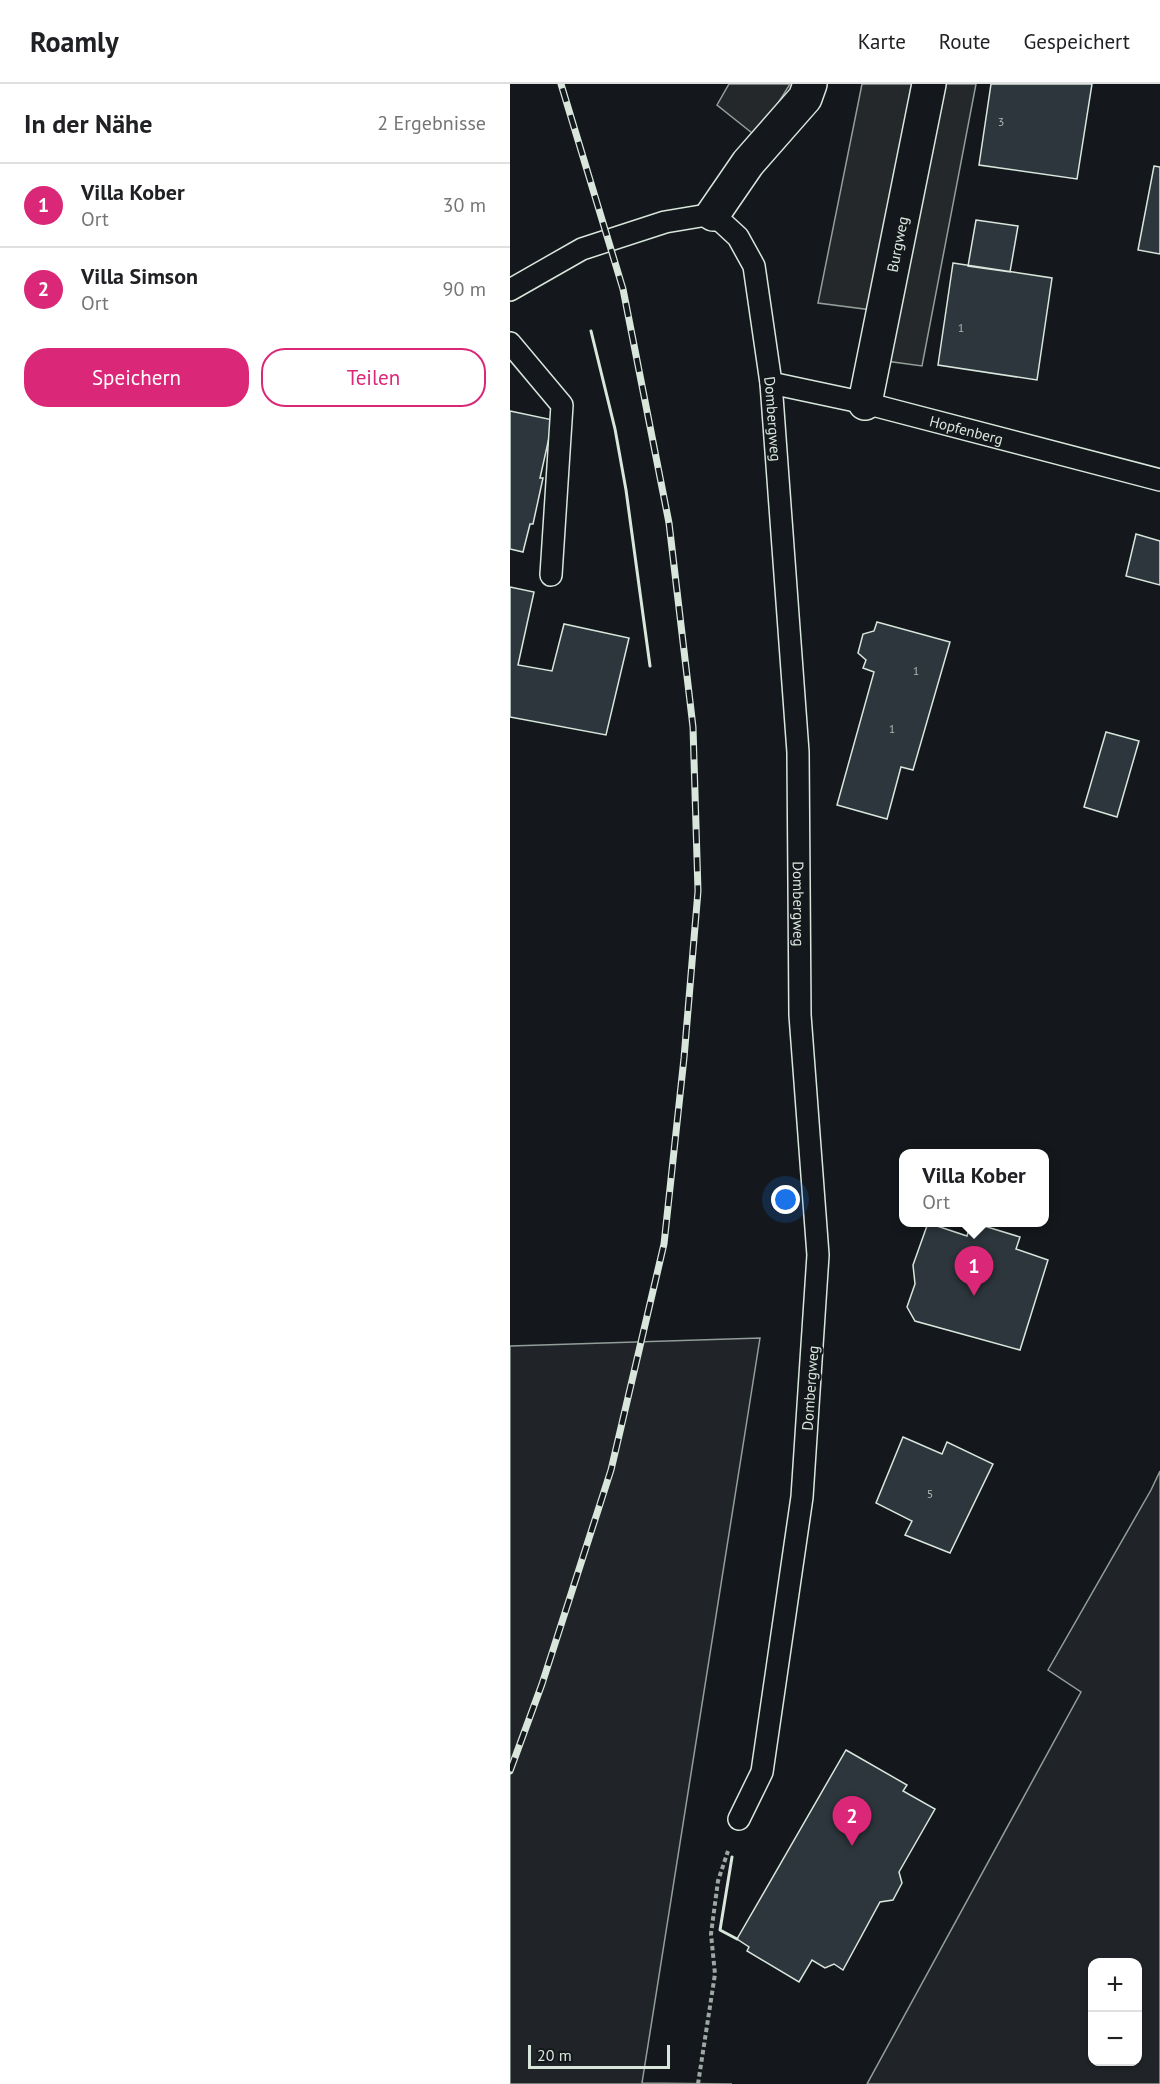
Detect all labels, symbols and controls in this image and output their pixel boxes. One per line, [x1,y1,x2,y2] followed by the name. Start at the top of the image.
[30,23,119,60] text: Roamly
[858,28,906,55] text: Karte
[939,28,990,55] text: Route
[1023,28,1130,55] text: Gespeichert
[24,107,152,140] text: In der Nähe
[377,110,486,136] text: 2 Ergebnisse
[998,114,1004,129] house number: 3
[81,178,185,206] text: Villa Kober
[38,192,49,218] text: 1
[443,192,486,218] text: 30 m
[81,206,109,232] text: Ort
[882,215,912,274] street label: Burgweg
[81,262,198,290] text: Villa Simson
[38,276,49,302] text: 2
[443,276,486,302] text: 90 m
[81,290,109,316] text: Ort
[958,320,964,335] house number: 1
[24,348,249,407] button: Speichern
[261,348,486,407] button: Teilen
[761,375,786,462] street label: Dombergweg
[928,411,1005,448] street label: Hopfenberg
[913,663,919,678] house number: 1
[889,721,895,736] house number: 1
[789,861,809,947] street label: Dombergweg
[899,1149,1049,1227] popup
[922,1161,1026,1189] text: Villa Kober
[771,1185,800,1214] your location
[922,1189,950,1215] text: Ort
[954,1246,994,1296] pin: 1
[798,1345,822,1431] street label: Dombergweg
[927,1486,933,1501] house number: 5
[832,1796,872,1846] pin: 2
[1088,1958,1142,2066] map controls
[1088,1958,1142,2012] button: +
[1088,2012,1142,2066] button: −
[528,2042,670,2070] scale bar
[537,2045,572,2065] text: 20 m

